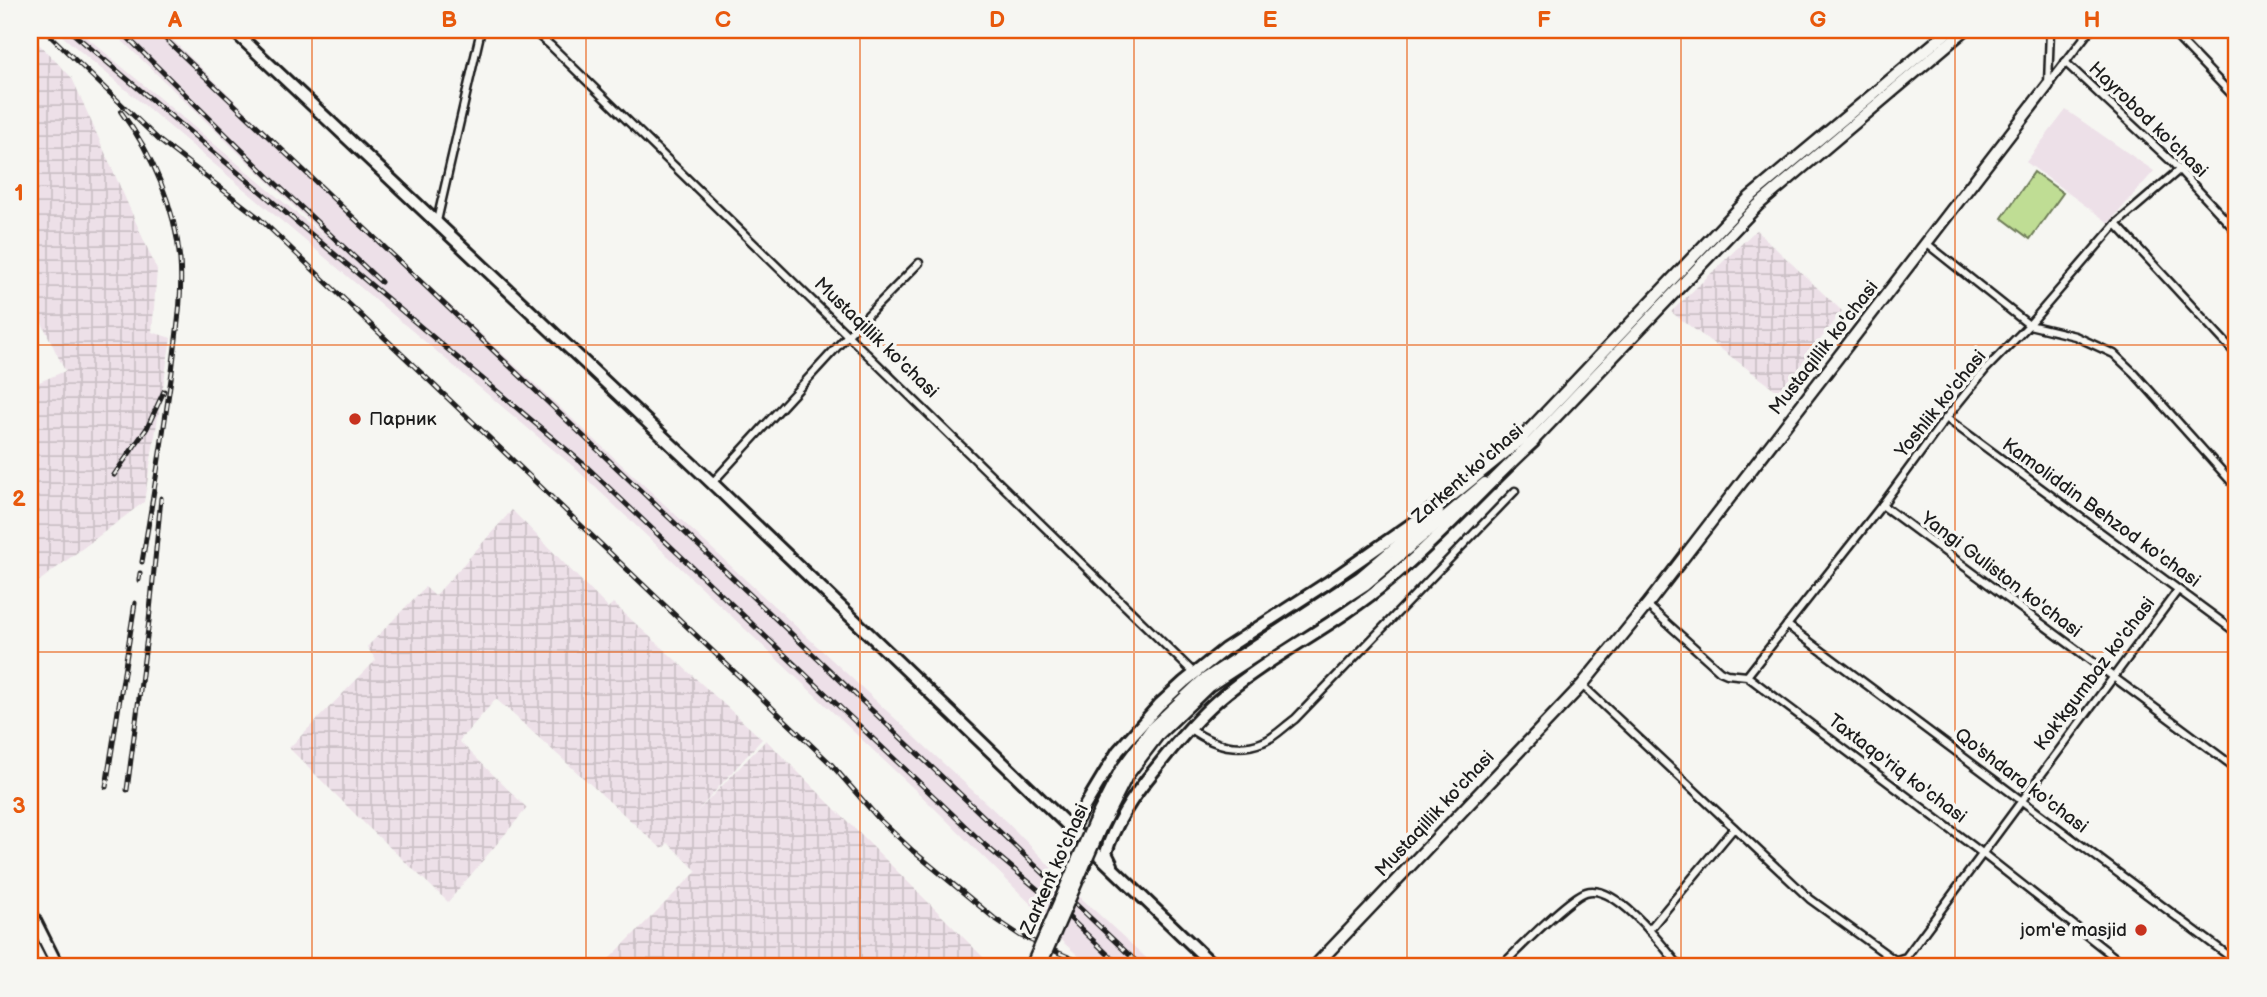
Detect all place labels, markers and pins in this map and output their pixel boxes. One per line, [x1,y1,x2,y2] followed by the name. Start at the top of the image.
[369,408,437,431] place label: Парник
[347,411,363,427] marker: Парник
[2019,919,2127,942] place label: jom'e masjid
[2133,922,2149,938] marker: jom'e masjid

